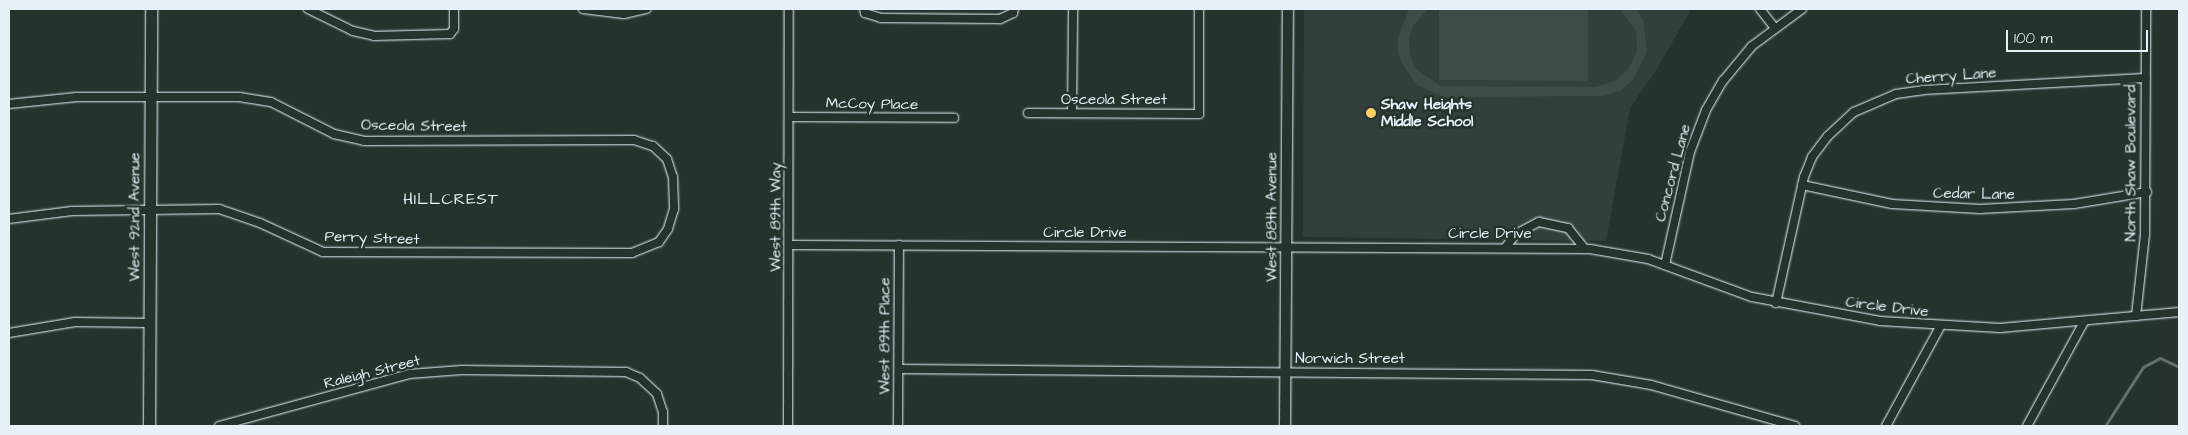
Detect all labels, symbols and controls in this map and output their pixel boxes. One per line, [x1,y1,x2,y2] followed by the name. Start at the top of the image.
[2008,20,2150,52] scale bar
[2014,28,2053,49] text: 100 m
[1905,64,1997,88] street label: Cherry Lane
[2122,84,2140,242] street label: North Shaw Boulevard
[1061,91,1167,109] street label: Osceola Street
[826,94,918,114] street label: McCoy Place
[1381,95,1473,130] place label: Shaw Heights Middle School
[1365,107,1377,119] marker: Shaw Heights Middle School
[361,116,467,136] street label: Osceola Street
[1651,122,1695,224] street label: Concord Lane
[1263,152,1281,282] street label: West 88th Avenue
[126,153,144,281] street label: West 92nd Avenue
[767,162,785,272] street label: West 89th Way
[1933,184,2015,204] street label: Cedar Lane
[402,189,500,209] district label: HILLCREST
[1043,224,1127,242] street label: Circle Drive
[1448,225,1532,243] street label: Circle Drive
[324,227,420,249] street label: Perry Street
[876,278,894,394] street label: West 89th Place
[1845,293,1929,321] street label: Circle Drive
[1295,350,1405,368] street label: Norwich Street
[322,351,422,393] street label: Raleigh Street

